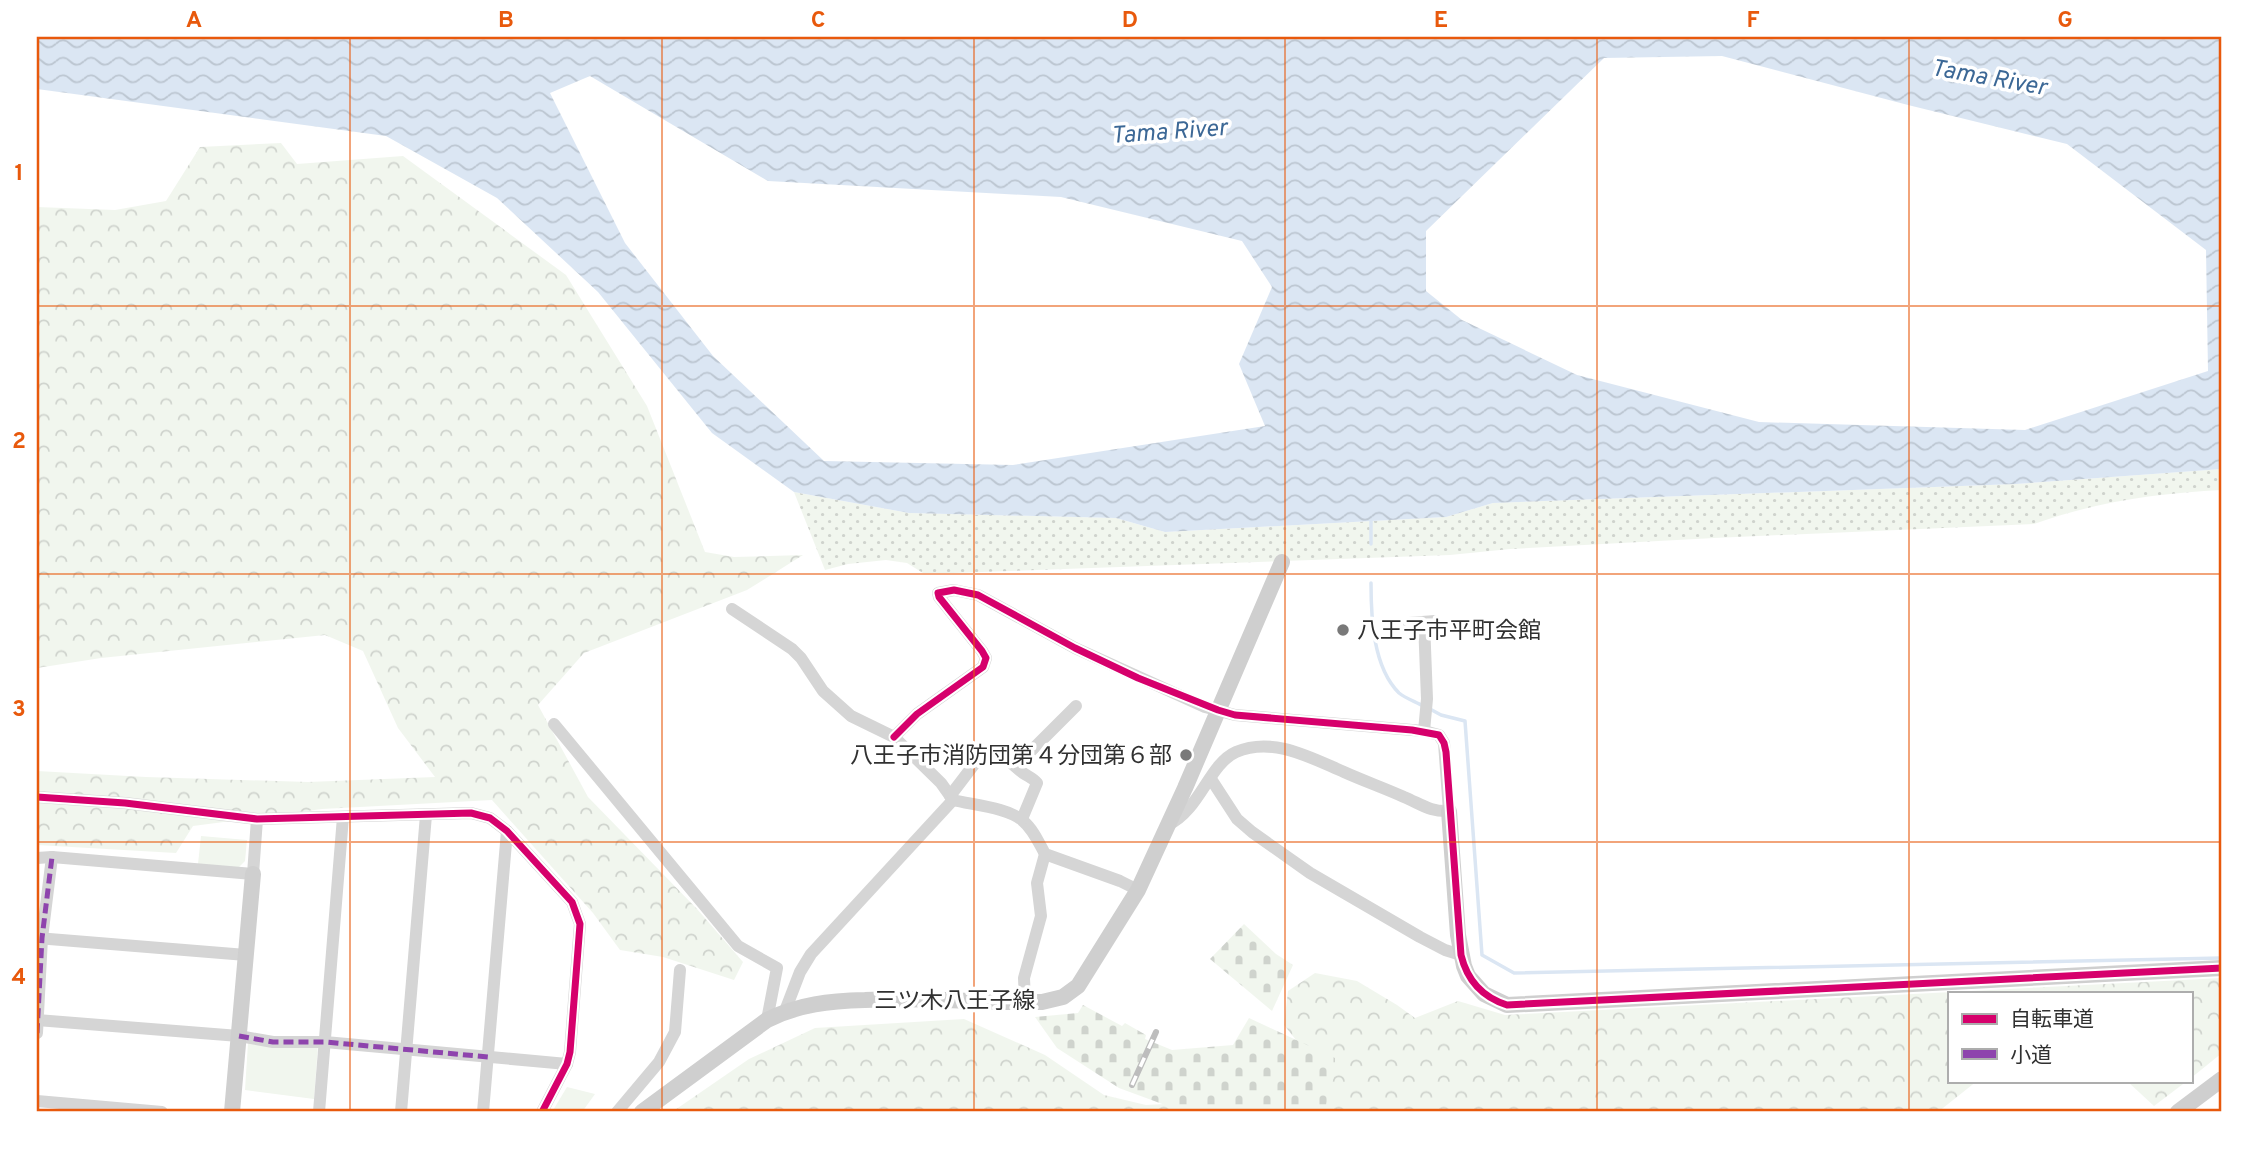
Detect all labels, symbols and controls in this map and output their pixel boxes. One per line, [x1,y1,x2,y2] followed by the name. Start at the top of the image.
[186,7,202,36] text: A
[498,7,514,36] text: B
[811,7,825,36] text: C
[1122,7,1138,36] text: D
[1434,7,1448,36] text: E
[1746,7,1760,36] text: F
[2057,7,2073,36] text: G
[1929,54,2050,104] water label: Tama River
[1110,114,1230,152] water label: Tama River
[14,160,24,189] text: 1
[12,428,26,457] text: 2
[1357,618,1541,647] place label: 八王子市平町会館
[1335,622,1351,638] marker: 八王子市平町会館
[12,696,26,725] text: 3
[850,743,1172,772] place label: 八王子市消防団第４分団第６部
[1178,747,1194,763] marker: 八王子市消防団第４分団第６部
[12,964,26,993] text: 4
[875,988,1036,1017] street label: 三ツ木八王子線
[1948,992,2192,1082] legend
[2010,1007,2094,1034] text: 自転車道
[2010,1043,2052,1070] text: 小道

